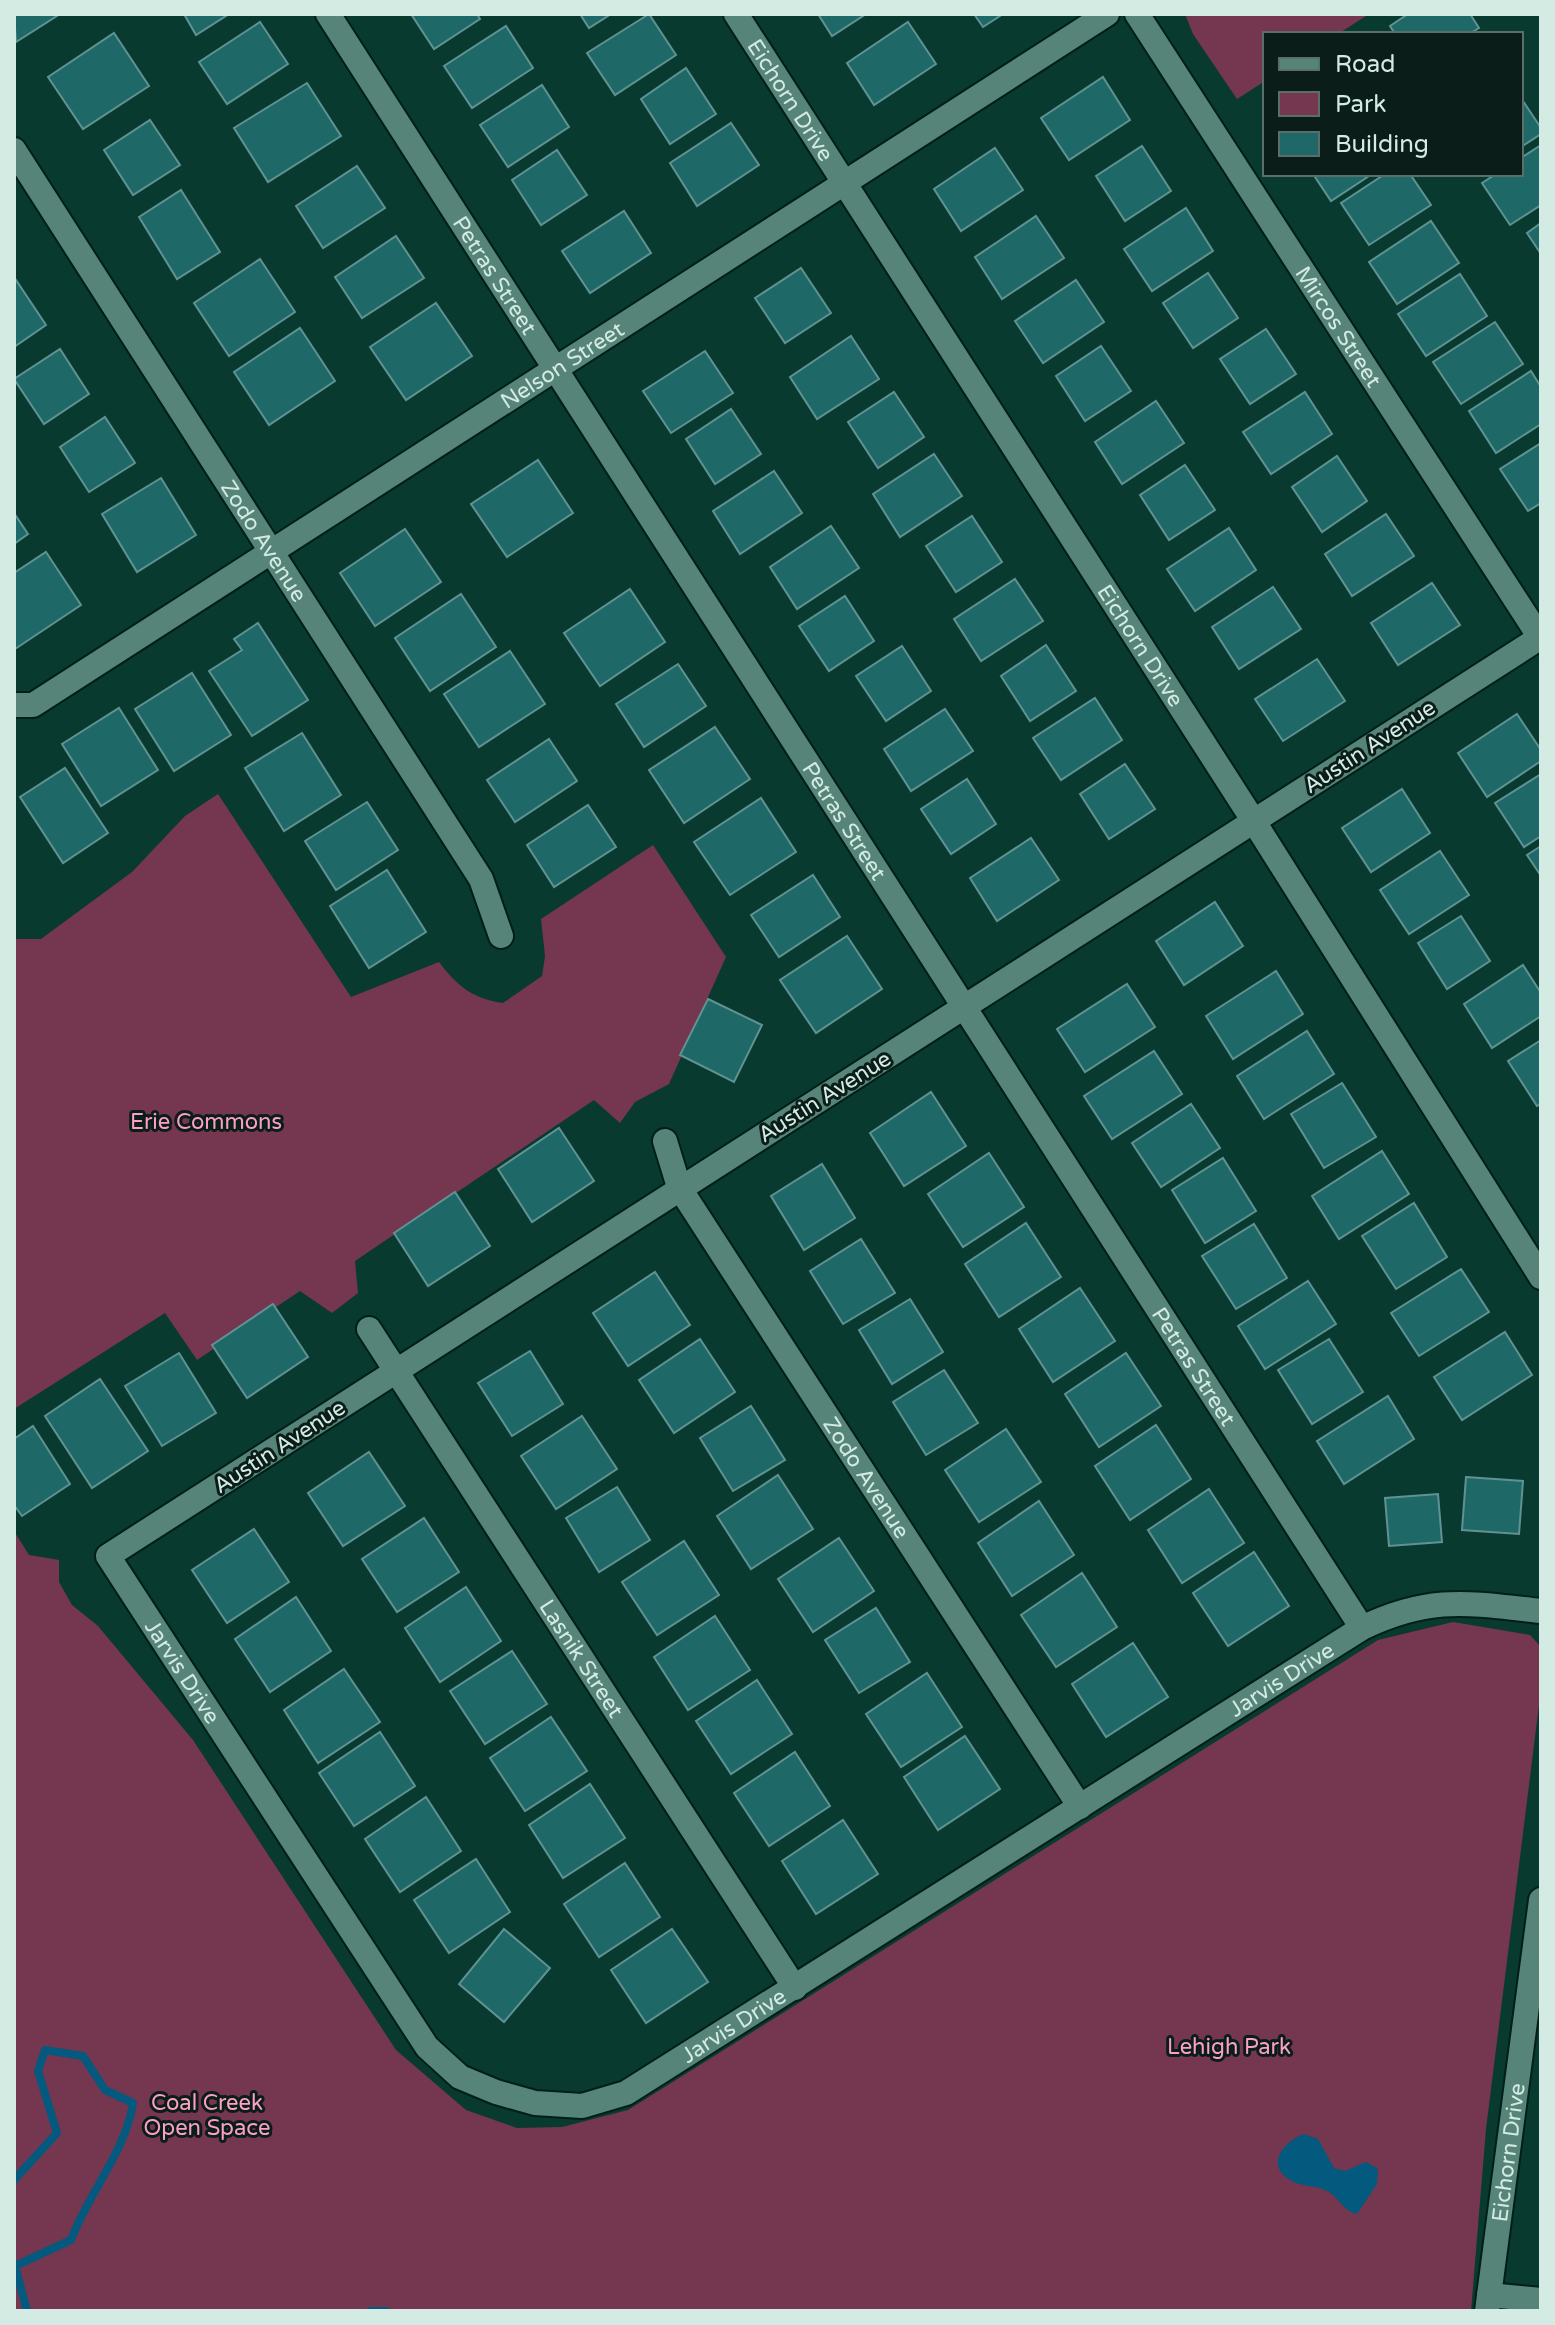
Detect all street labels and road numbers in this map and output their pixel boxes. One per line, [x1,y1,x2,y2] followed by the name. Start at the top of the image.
[742,35,839,166] street label: Eichorn Drive
[447,212,542,340] street label: Petras Street
[1289,262,1387,392] street label: Mircos Street
[496,316,629,415] street label: Nelson Street
[215,476,312,607] street label: Zodo Avenue
[1091,580,1189,712] street label: Eichorn Drive
[1299,695,1440,799] street label: Austin Avenue
[796,757,891,885] street label: Petras Street
[753,1046,896,1148] street label: Austin Avenue
[1146,1303,1241,1431] street label: Petras Street
[209,1395,350,1499] street label: Austin Avenue
[817,1412,915,1544] street label: Zodo Avenue
[533,1595,629,1723] street label: Lasnik Street
[139,1615,225,1729] street label: Jarvis Drive
[1225,1637,1339,1723] street label: Jarvis Drive
[677,1983,791,2069] street label: Jarvis Drive
[1487,2081,1531,2224] street label: Eichorn Drive

